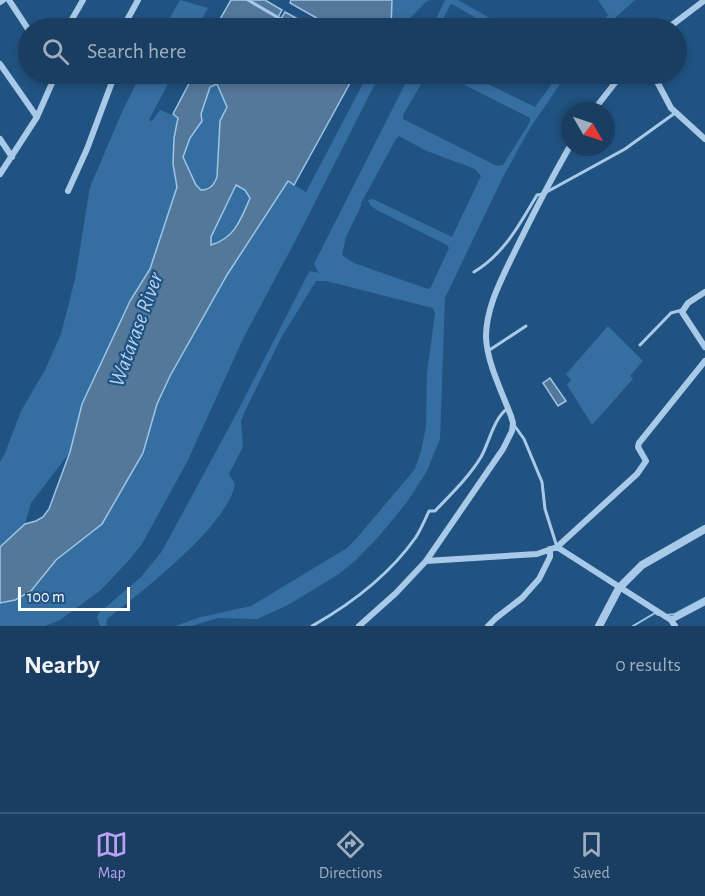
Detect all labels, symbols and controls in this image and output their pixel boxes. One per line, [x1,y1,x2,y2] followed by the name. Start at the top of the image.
[18,18,687,84] search box
[39,35,72,68] icon: search
[87,40,186,62] text: Search here
[561,102,615,156] north arrow
[105,269,167,389] water label: Watarase River
[18,584,130,612] scale bar
[27,589,65,605] text: 100 m
[24,652,100,678] text: Nearby
[615,655,681,675] text: 0 results
[95,828,128,883] tab: Map
[319,828,383,883] tab: Directions
[573,828,610,883] tab: Saved

